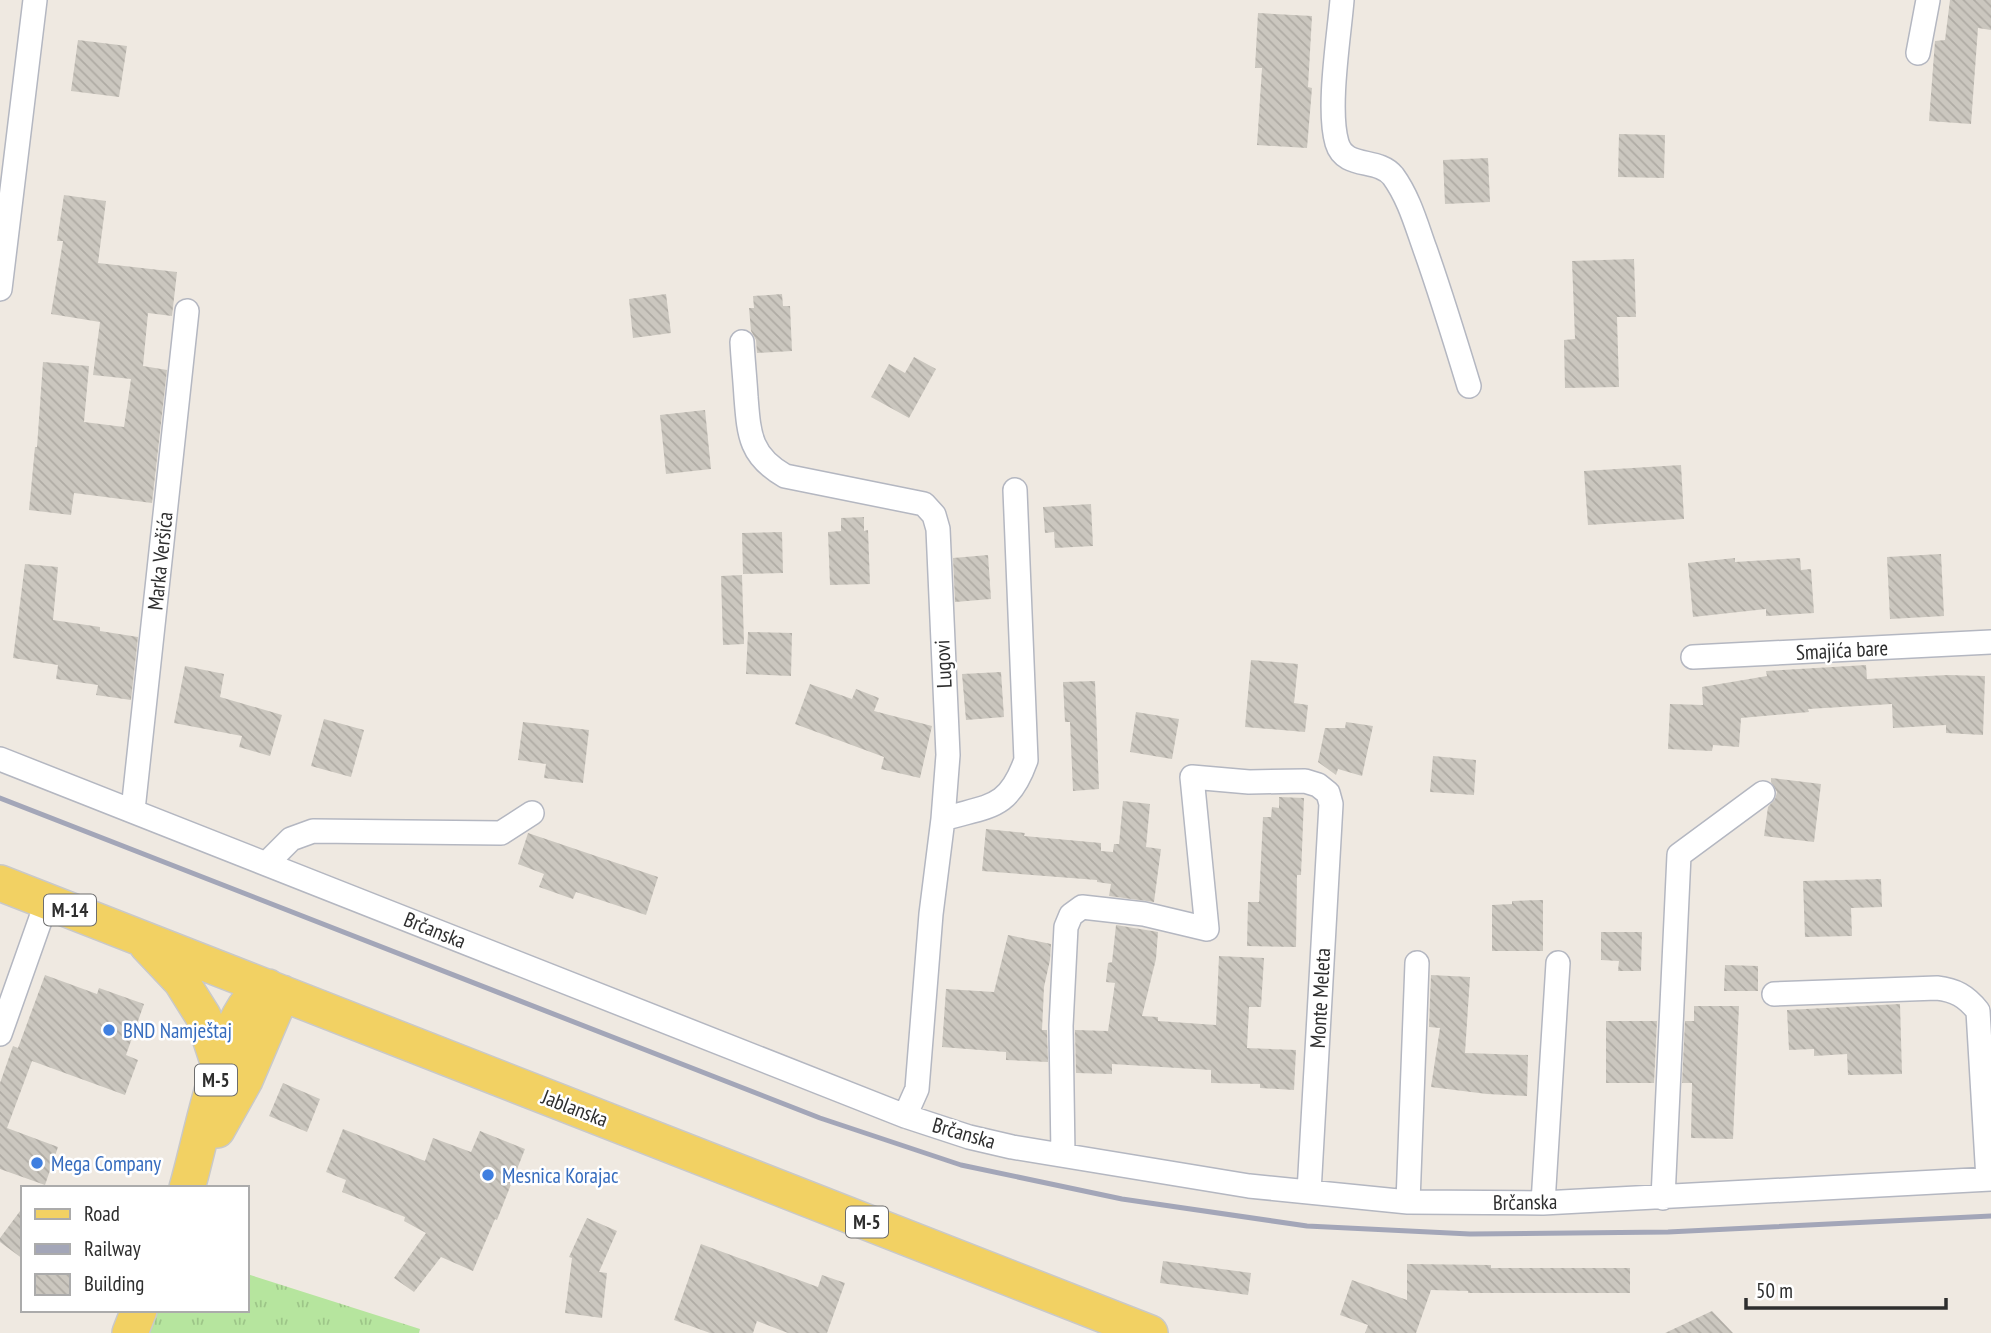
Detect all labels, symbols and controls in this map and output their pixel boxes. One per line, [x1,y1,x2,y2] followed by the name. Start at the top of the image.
[141,511,179,611] street label: Marka Veršića
[1795,634,1889,666] street label: Smajića bare
[928,639,958,689] street label: Lugovi
[44,894,96,926] road number: M-14
[400,905,470,955] street label: Brčanska
[1304,947,1336,1049] street label: Monte Meleta
[123,1017,232,1044] place label: BND Namještaj
[101,1022,117,1038] marker: BND Namještaj
[195,1064,237,1096] road number: M-5
[537,1083,612,1133] street label: Jablanska
[929,1111,999,1155] street label: Brčanska
[51,1150,161,1177] place label: Mega Company
[29,1155,45,1171] marker: Mega Company
[502,1162,619,1189] place label: Mesnica Korajac
[480,1167,496,1183] marker: Mesnica Korajac
[21,1186,248,1312] legend
[1493,1188,1557,1216] street label: Brčanska
[84,1200,120,1227] text: Road
[846,1206,888,1238] road number: M-5
[84,1235,141,1262] text: Railway
[1746,1266,1946,1310] scale bar
[84,1270,144,1297] text: Building
[1756,1277,1793,1304] text: 50 m

